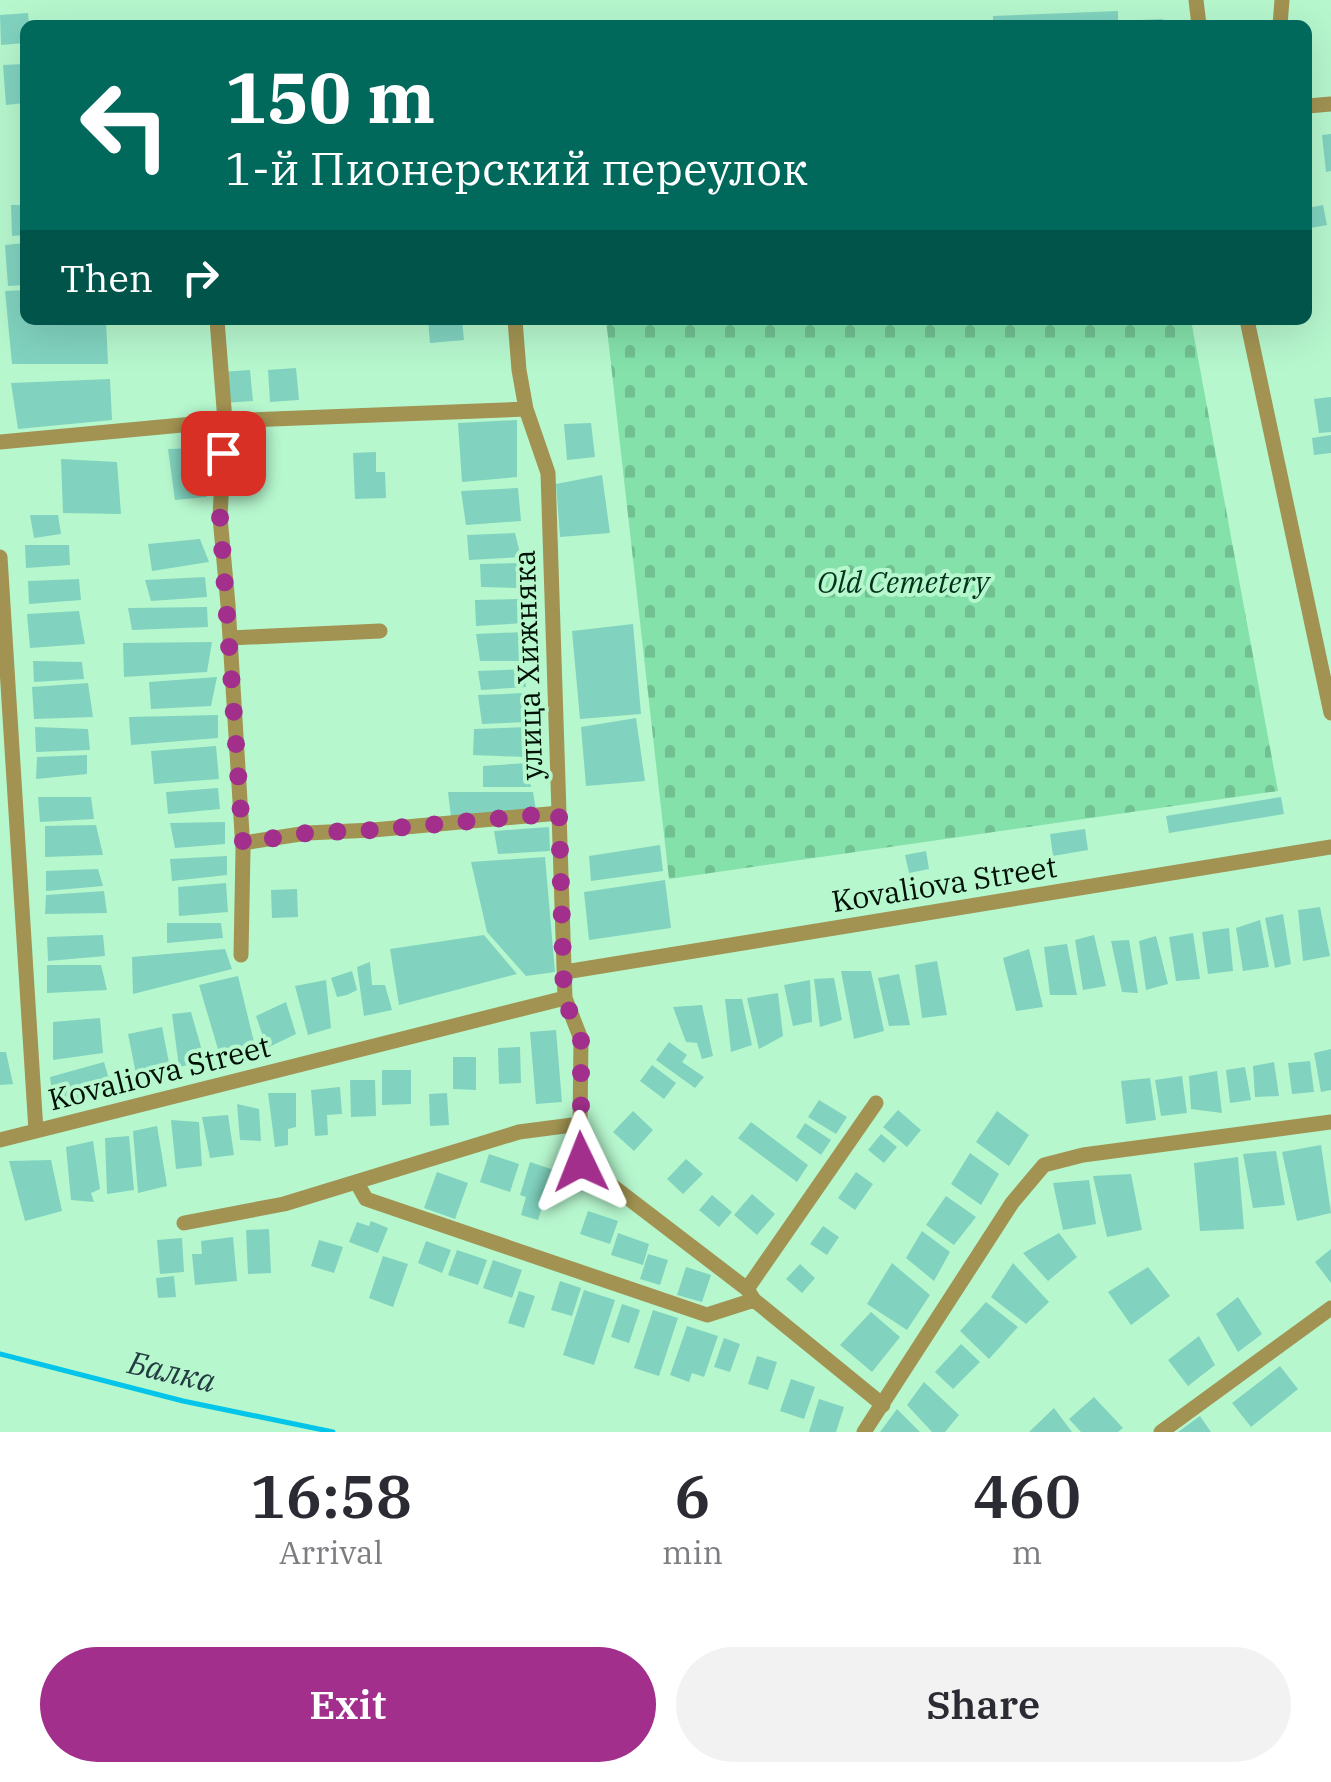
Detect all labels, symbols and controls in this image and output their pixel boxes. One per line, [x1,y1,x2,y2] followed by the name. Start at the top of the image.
[225,51,435,142] text: 150 m
[60,60,190,190] icon: left
[225,139,808,197] text: 1-й Пионерский переулок
[173,250,228,305] icon: right
[60,253,153,302] text: Then
[181,411,266,496] pin
[196,426,251,481] icon: arrive
[503,549,551,781] street label: улица Хижняка
[817,562,991,601] park label: Old Cemetery
[829,846,1059,920] street label: Kovaliova Street
[44,1026,274,1118] street label: Kovaliova Street
[529,1110,633,1214] position arrow
[123,1340,220,1402] water label: Балка
[250,1456,412,1535] text: 16:58
[674,1456,710,1535] text: 6
[973,1456,1081,1535] text: 460
[279,1531,383,1573] text: Arrival
[662,1531,723,1573] text: min
[1012,1531,1042,1573] text: m
[40,1647,656,1762] button: Exit
[676,1647,1291,1762] button: Share

